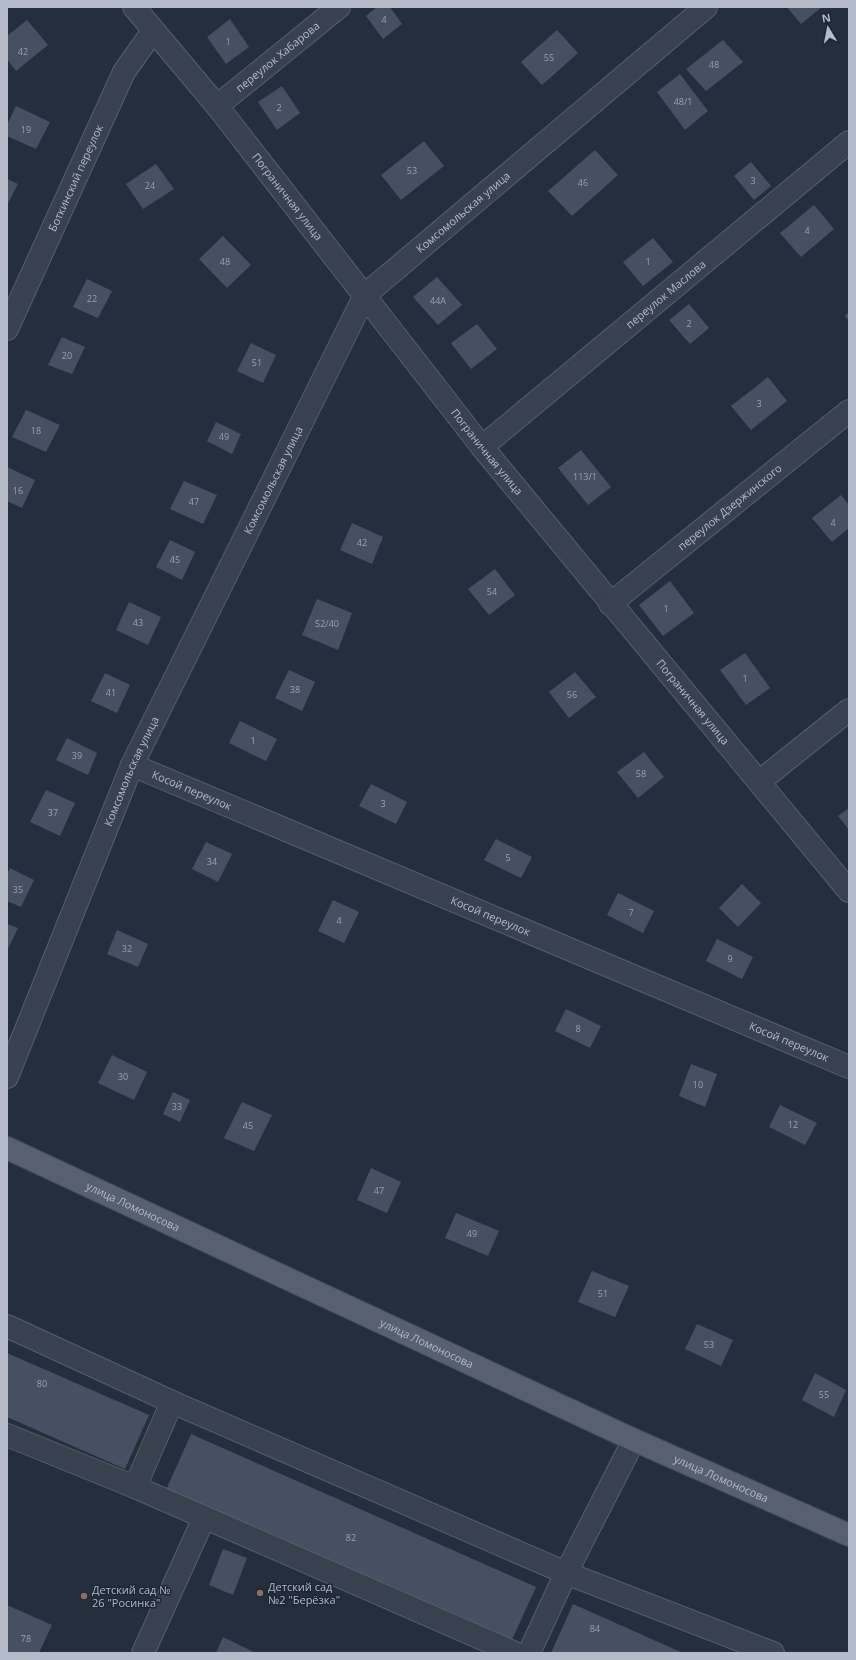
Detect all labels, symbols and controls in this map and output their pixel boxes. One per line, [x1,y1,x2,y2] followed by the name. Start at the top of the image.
[808,8,848,48] north arrow
[820,9,832,26] text: N
[381,13,387,26] house number: 4
[232,18,322,95] street label: переулок Хабарова
[225,35,231,48] house number: 1
[18,45,28,58] house number: 42
[544,51,554,64] house number: 55
[709,58,719,71] house number: 48
[674,95,692,108] house number: 48/1
[276,101,282,114] house number: 2
[44,121,106,234] street label: Боткинский переулок
[21,123,31,136] house number: 19
[249,150,327,243] street label: Пограничная улица
[407,164,417,177] house number: 53
[413,168,513,256] street label: Комсомольская улица
[750,174,756,187] house number: 3
[578,176,588,189] house number: 46
[145,179,155,192] house number: 24
[804,224,810,237] house number: 4
[220,255,230,268] house number: 48
[645,255,651,268] house number: 1
[622,256,709,331] street label: переулок Маслова
[87,292,97,305] house number: 22
[430,294,446,307] house number: 44А
[686,317,692,330] house number: 2
[62,349,72,362] house number: 20
[252,356,262,369] house number: 51
[756,397,762,410] house number: 3
[448,405,527,498] street label: Пограничная улица
[240,423,306,536] street label: Комсомольская улица
[31,424,41,437] house number: 18
[219,430,229,443] house number: 49
[674,460,785,553] street label: переулок Дзержинского
[573,470,597,483] house number: 113/1
[13,484,23,497] house number: 16
[189,495,199,508] house number: 47
[830,516,836,529] house number: 4
[357,536,367,549] house number: 42
[170,553,180,566] house number: 45
[487,585,497,598] house number: 54
[663,602,669,615] house number: 1
[133,616,143,629] house number: 43
[315,617,339,630] house number: 52/40
[653,656,733,748] street label: Пограничная улица
[742,672,748,685] house number: 1
[290,683,300,696] house number: 38
[106,686,116,699] house number: 41
[567,688,577,701] house number: 56
[100,714,162,828] street label: Комсомольская улица
[250,734,256,747] house number: 1
[72,749,82,762] house number: 39
[150,766,235,813] street label: Косой переулок
[636,767,646,780] house number: 58
[380,797,386,810] house number: 3
[48,806,58,819] house number: 37
[505,851,511,864] house number: 5
[207,855,217,868] house number: 34
[13,883,23,896] house number: 35
[449,892,533,939] street label: Косой переулок
[628,906,634,919] house number: 7
[336,914,342,927] house number: 4
[122,942,132,955] house number: 32
[727,952,733,965] house number: 9
[747,1018,832,1065] street label: Косой переулок
[575,1022,581,1035] house number: 8
[118,1070,128,1083] house number: 30
[693,1078,703,1091] house number: 10
[172,1100,182,1113] house number: 33
[788,1118,798,1131] house number: 12
[243,1119,253,1132] house number: 45
[84,1178,182,1234] street label: улица Ломоносова
[374,1184,384,1197] house number: 47
[467,1227,477,1240] house number: 49
[598,1287,608,1300] house number: 51
[378,1315,476,1371] street label: улица Ломоносова
[704,1338,714,1351] house number: 53
[37,1377,47,1390] house number: 80
[819,1388,829,1401] house number: 55
[672,1451,771,1505] street label: улица Ломоносова
[346,1531,356,1544] house number: 82
[268,1579,340,1607] place label: Детский сад №2 "Берёзка"
[92,1582,170,1610] place label: Детский сад № 26 "Росинка"
[255,1588,265,1598] marker: Детский сад №2 "Берёзка"
[79,1591,89,1601] marker: Детский сад № 26 "Росинка"
[590,1622,600,1635] house number: 84
[21,1632,31,1645] house number: 78

